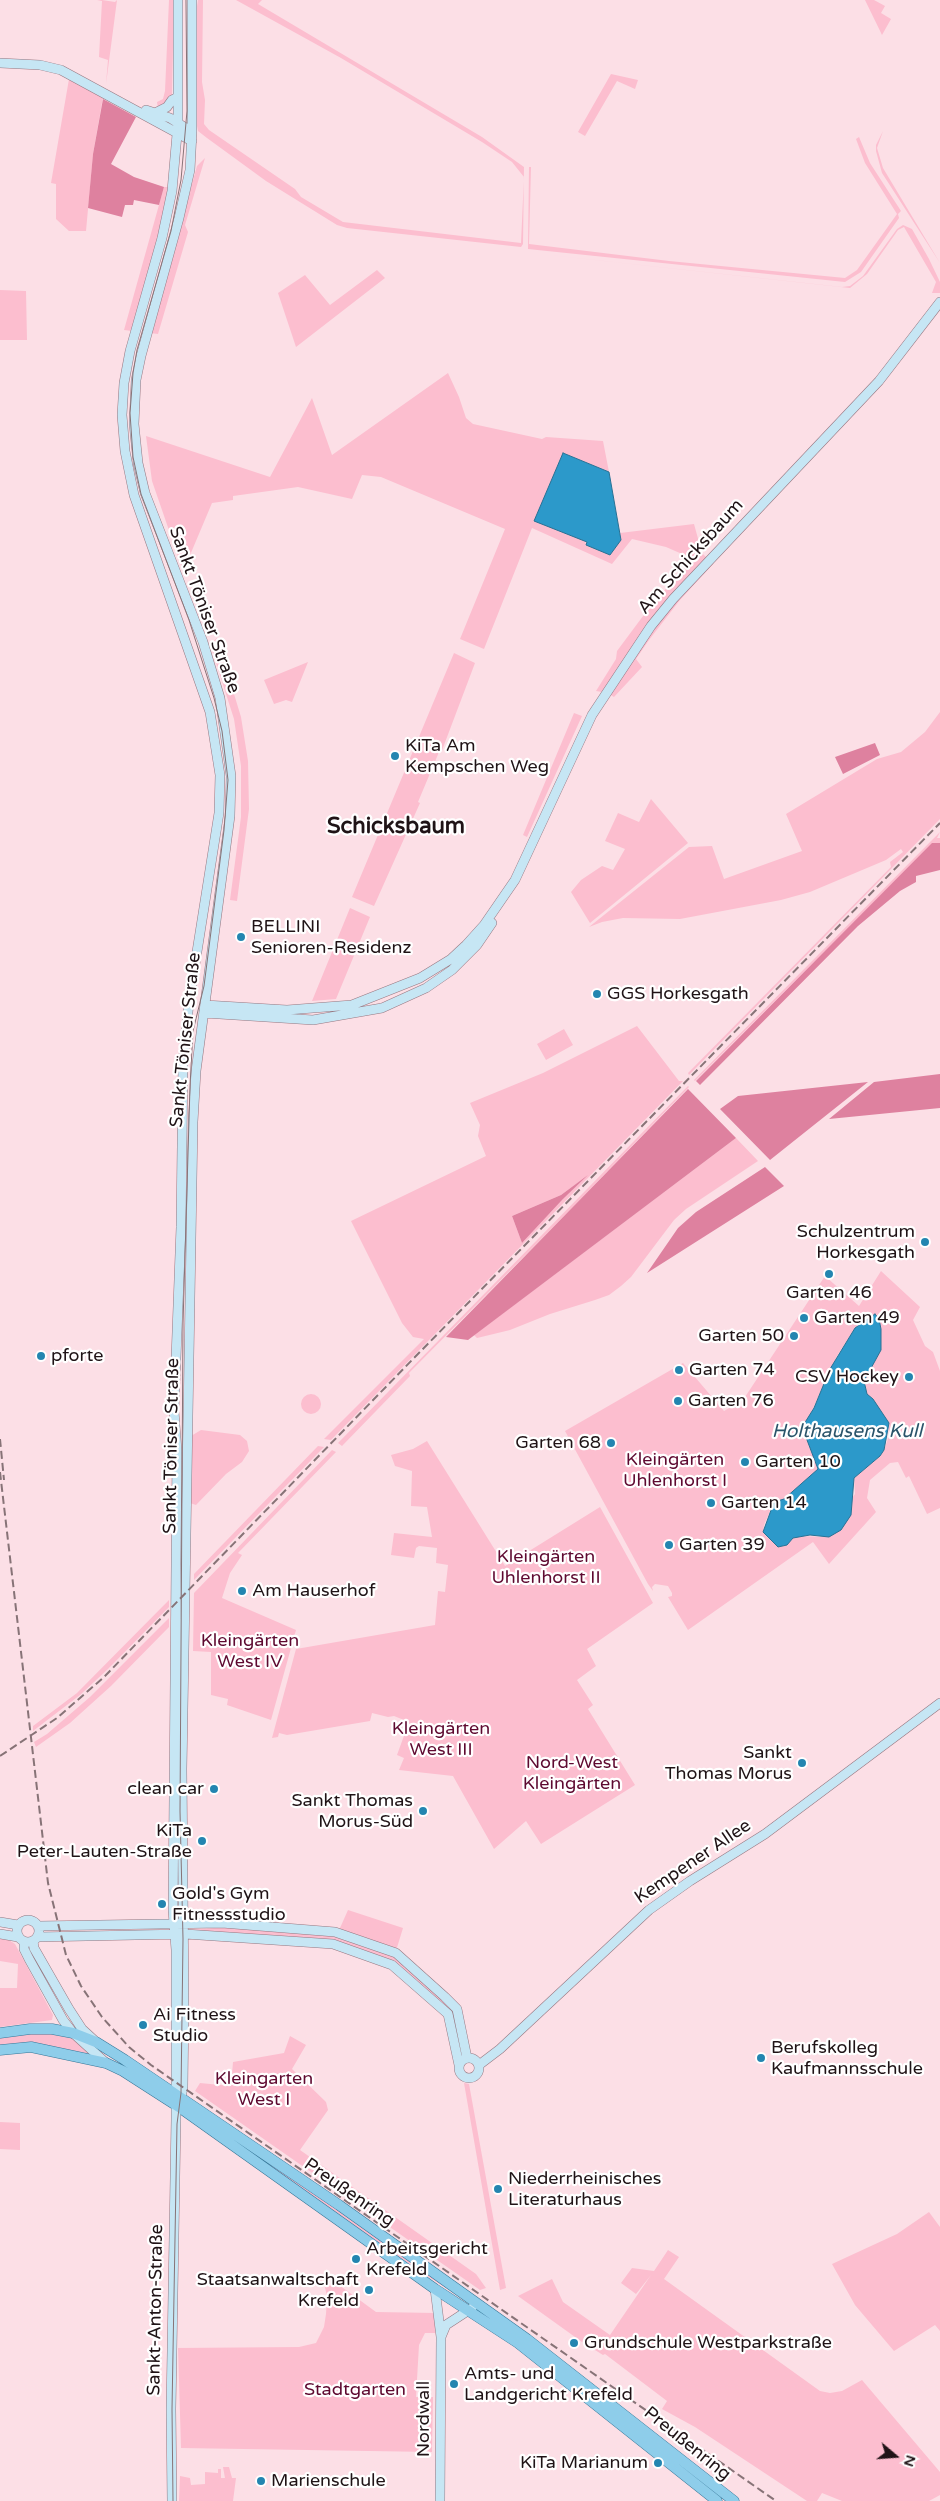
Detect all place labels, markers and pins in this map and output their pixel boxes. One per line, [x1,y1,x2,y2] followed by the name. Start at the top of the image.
[405,735,549,778] place label: KiTa Am Kempschen Weg
[389,750,401,762] marker: KiTa Am Kempschen Weg
[251,916,411,959] place label: BELLINI Senioren-Residenz
[235,931,247,943] marker: BELLINI Senioren-Residenz
[607,983,749,1005] place label: GGS Horkesgath
[591,988,603,1000] marker: GGS Horkesgath
[797,1221,915,1264] place label: Schulzentrum Horkesgath
[919,1236,931,1248] marker: Schulzentrum Horkesgath
[823,1268,835,1280] marker: Garten 46
[786,1282,872,1304] place label: Garten 46
[814,1307,900,1329] place label: Garten 49
[798,1312,810,1324] marker: Garten 49
[698,1325,784,1347] place label: Garten 50
[788,1330,800,1342] marker: Garten 50
[51,1345,103,1367] place label: pforte
[35,1350,47,1362] marker: pforte
[689,1359,775,1381] place label: Garten 74
[673,1364,685,1376] marker: Garten 74
[795,1366,899,1388] place label: CSV Hockey
[903,1371,915,1383] marker: CSV Hockey
[688,1390,774,1412] place label: Garten 76
[672,1395,684,1407] marker: Garten 76
[515,1432,601,1454] place label: Garten 68
[605,1437,617,1449] marker: Garten 68
[755,1451,841,1473] place label: Garten 10
[739,1456,751,1468] marker: Garten 10
[721,1492,807,1514] place label: Garten 14
[705,1497,717,1509] marker: Garten 14
[679,1534,765,1556] place label: Garten 39
[663,1539,675,1551] marker: Garten 39
[252,1580,376,1602] place label: Am Hauserhof
[236,1585,248,1597] marker: Am Hauserhof
[665,1742,792,1785] place label: Sankt Thomas Morus
[796,1757,808,1769] marker: Sankt Thomas Morus
[127,1778,204,1800] place label: clean car
[208,1783,220,1795] marker: clean car
[291,1790,413,1832] place label: Sankt Thomas Morus-Süd
[417,1805,429,1817] marker: Sankt Thomas Morus-Süd
[17,1820,192,1862] place label: KiTa Peter-Lauten-Straße
[196,1835,208,1847] marker: KiTa Peter-Lauten-Straße
[172,1883,286,1926] place label: Gold's Gym Fitnessstudio
[156,1898,168,1910] marker: Gold's Gym Fitnessstudio
[153,2004,236,2046] place label: Ai Fitness Studio
[137,2019,149,2031] marker: Ai Fitness Studio
[771,2037,923,2080] place label: Berufskolleg Kaufmannsschule
[755,2052,767,2064] marker: Berufskolleg Kaufmannsschule
[508,2168,661,2210] place label: Niederrheinisches Literaturhaus
[492,2183,504,2195] marker: Niederrheinisches Literaturhaus
[366,2238,488,2280] place label: Arbeitsgericht Krefeld
[350,2253,362,2265] marker: Arbeitsgericht Krefeld
[197,2269,359,2312] place label: Staatsanwaltschaft Krefeld
[363,2284,375,2296] marker: Staatsanwaltschaft Krefeld
[584,2332,832,2354] place label: Grundschule Westparkstraße
[568,2337,580,2349] marker: Grundschule Westparkstraße
[464,2363,633,2406] place label: Amts- und Landgericht Krefeld
[448,2378,460,2390] marker: Amts- und Landgericht Krefeld
[520,2452,648,2474] place label: KiTa Marianum
[652,2457,664,2469] marker: KiTa Marianum
[271,2470,386,2492] place label: Marienschule
[255,2475,267,2487] marker: Marienschule

